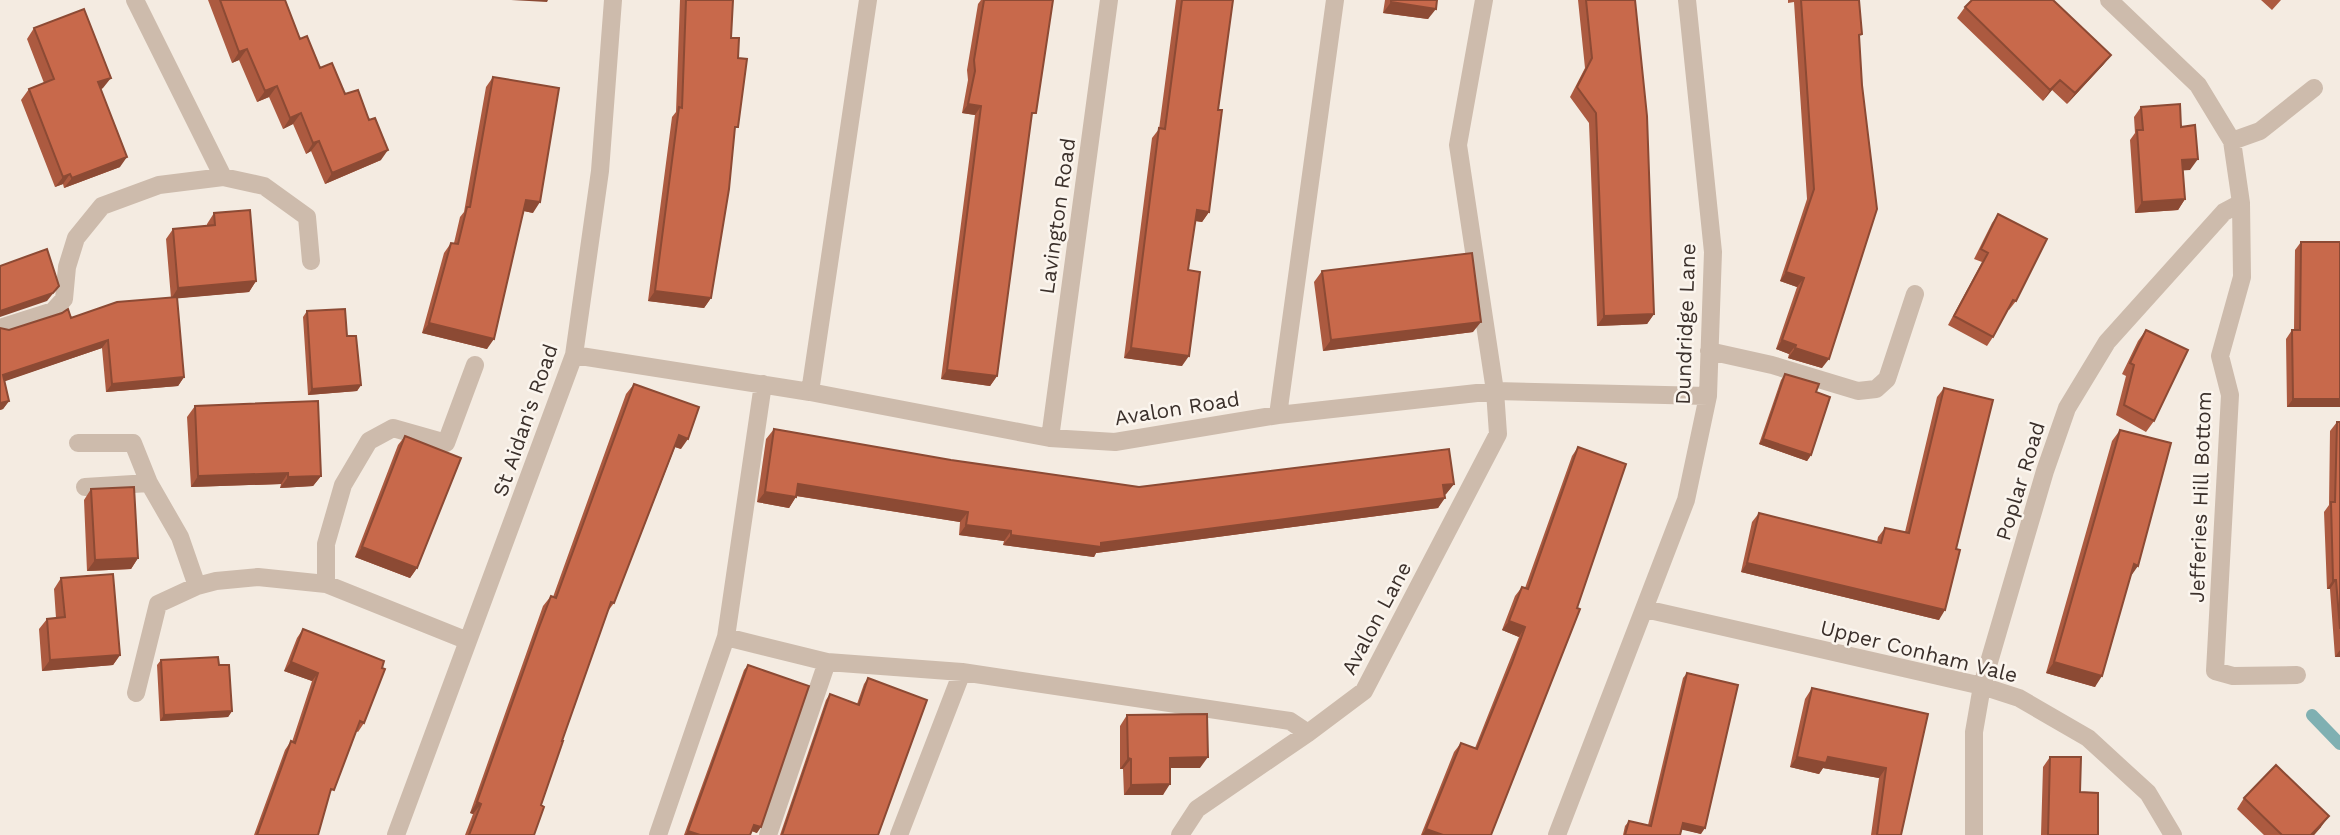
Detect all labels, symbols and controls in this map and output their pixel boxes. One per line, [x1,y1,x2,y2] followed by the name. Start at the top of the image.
[1034,136,1080,296] street label: Lavington Road
[1670,243,1700,405] street label: Dundridge Lane
[487,340,563,500] street label: St Aidan's Road
[1113,386,1241,430] street label: Avalon Road
[2184,391,2216,603] street label: Jefferies Hill Bottom
[1990,418,2050,544] street label: Poplar Road
[1336,557,1416,679] street label: Avalon Lane
[1818,614,2020,688] street label: Upper Conham Vale

